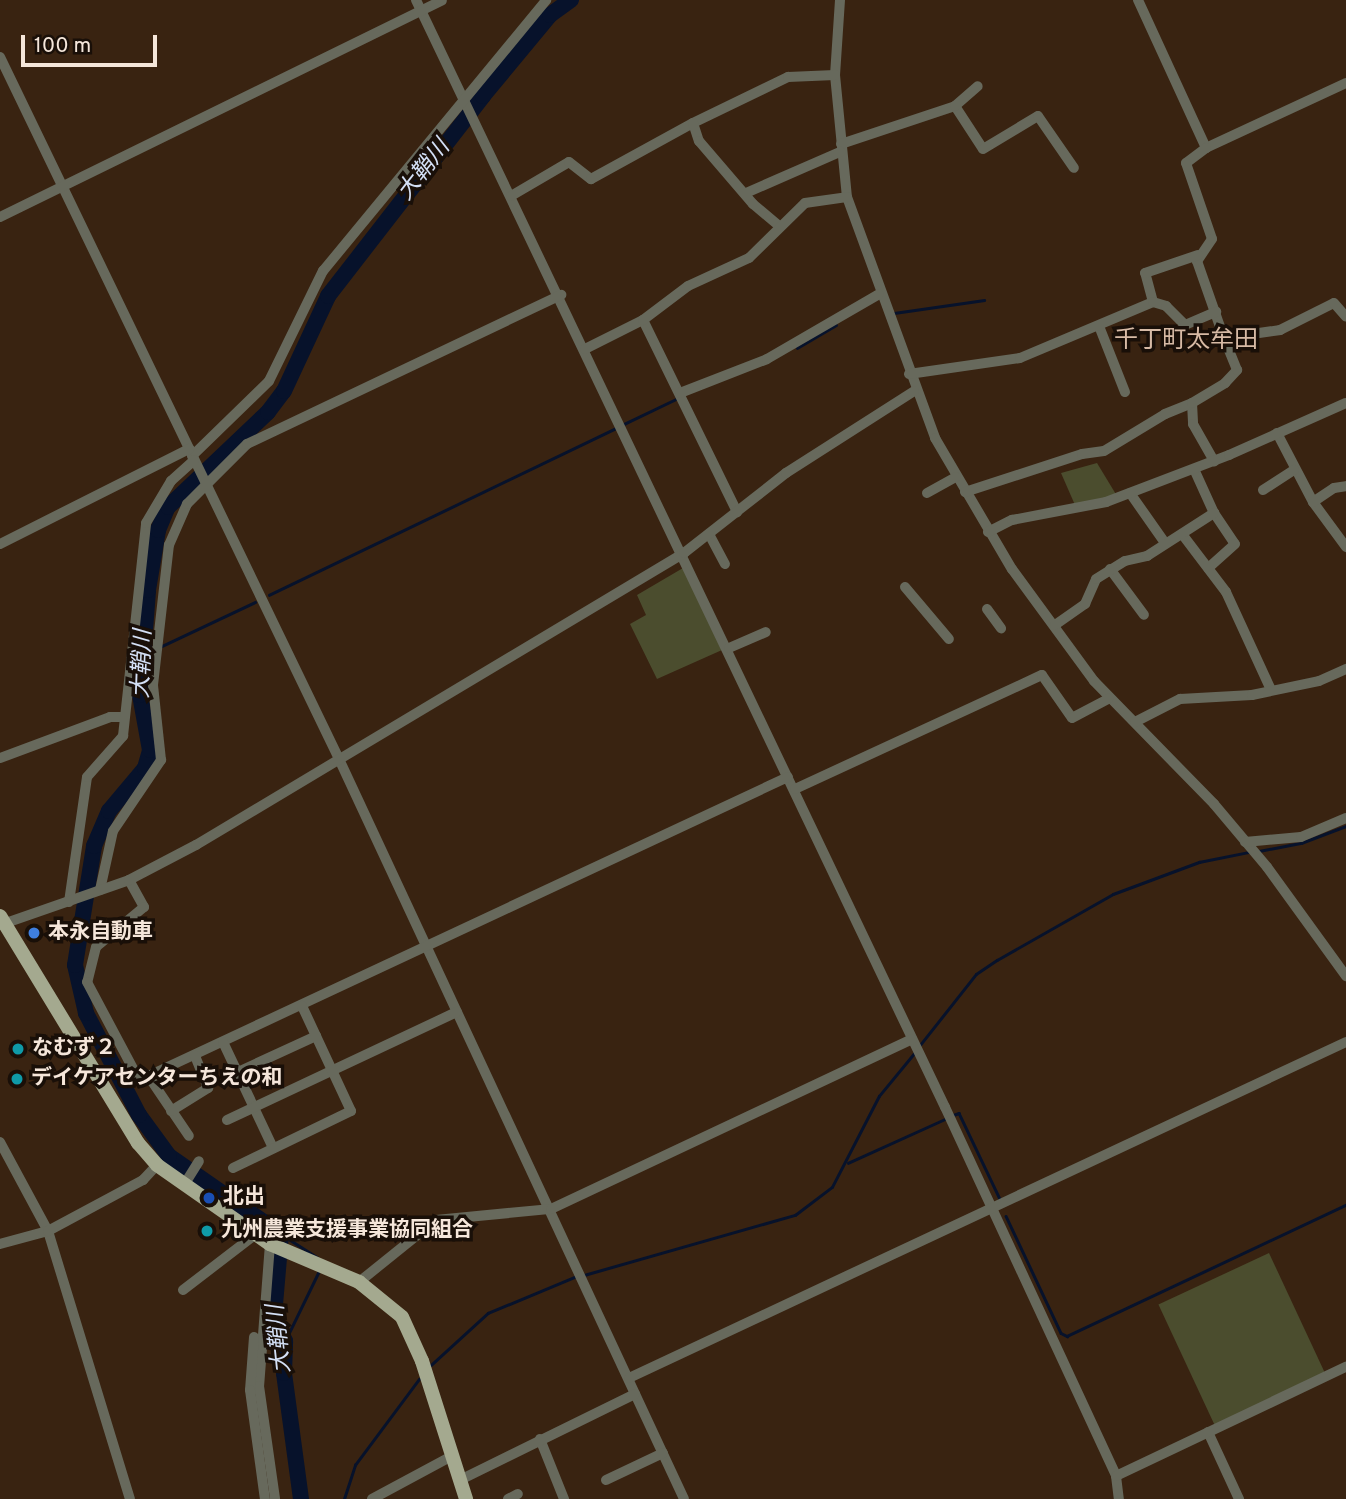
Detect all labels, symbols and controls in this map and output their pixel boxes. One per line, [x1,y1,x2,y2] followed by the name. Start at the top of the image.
[24,21,161,65] scale bar
[34,33,91,60] text: 100 m
[393,135,457,207] water label: 大鞘川
[1114,328,1258,356] district label: 千丁町太牟田
[129,629,159,699] water label: 大鞘川
[48,920,153,946] place label: 本永自動車
[26,925,42,941] marker: 本永自動車
[32,1036,116,1062] place label: なむず２
[10,1041,26,1057] marker: なむず２
[31,1066,283,1092] place label: デイケアセンターちえの和
[9,1071,25,1087] marker: デイケアセンターちえの和
[223,1185,265,1211] place label: 北出
[201,1190,217,1206] marker: 北出
[221,1218,473,1244] place label: 九州農業支援事業協同組合
[199,1223,215,1239] marker: 九州農業支援事業協同組合
[264,1303,298,1375] water label: 大鞘川

